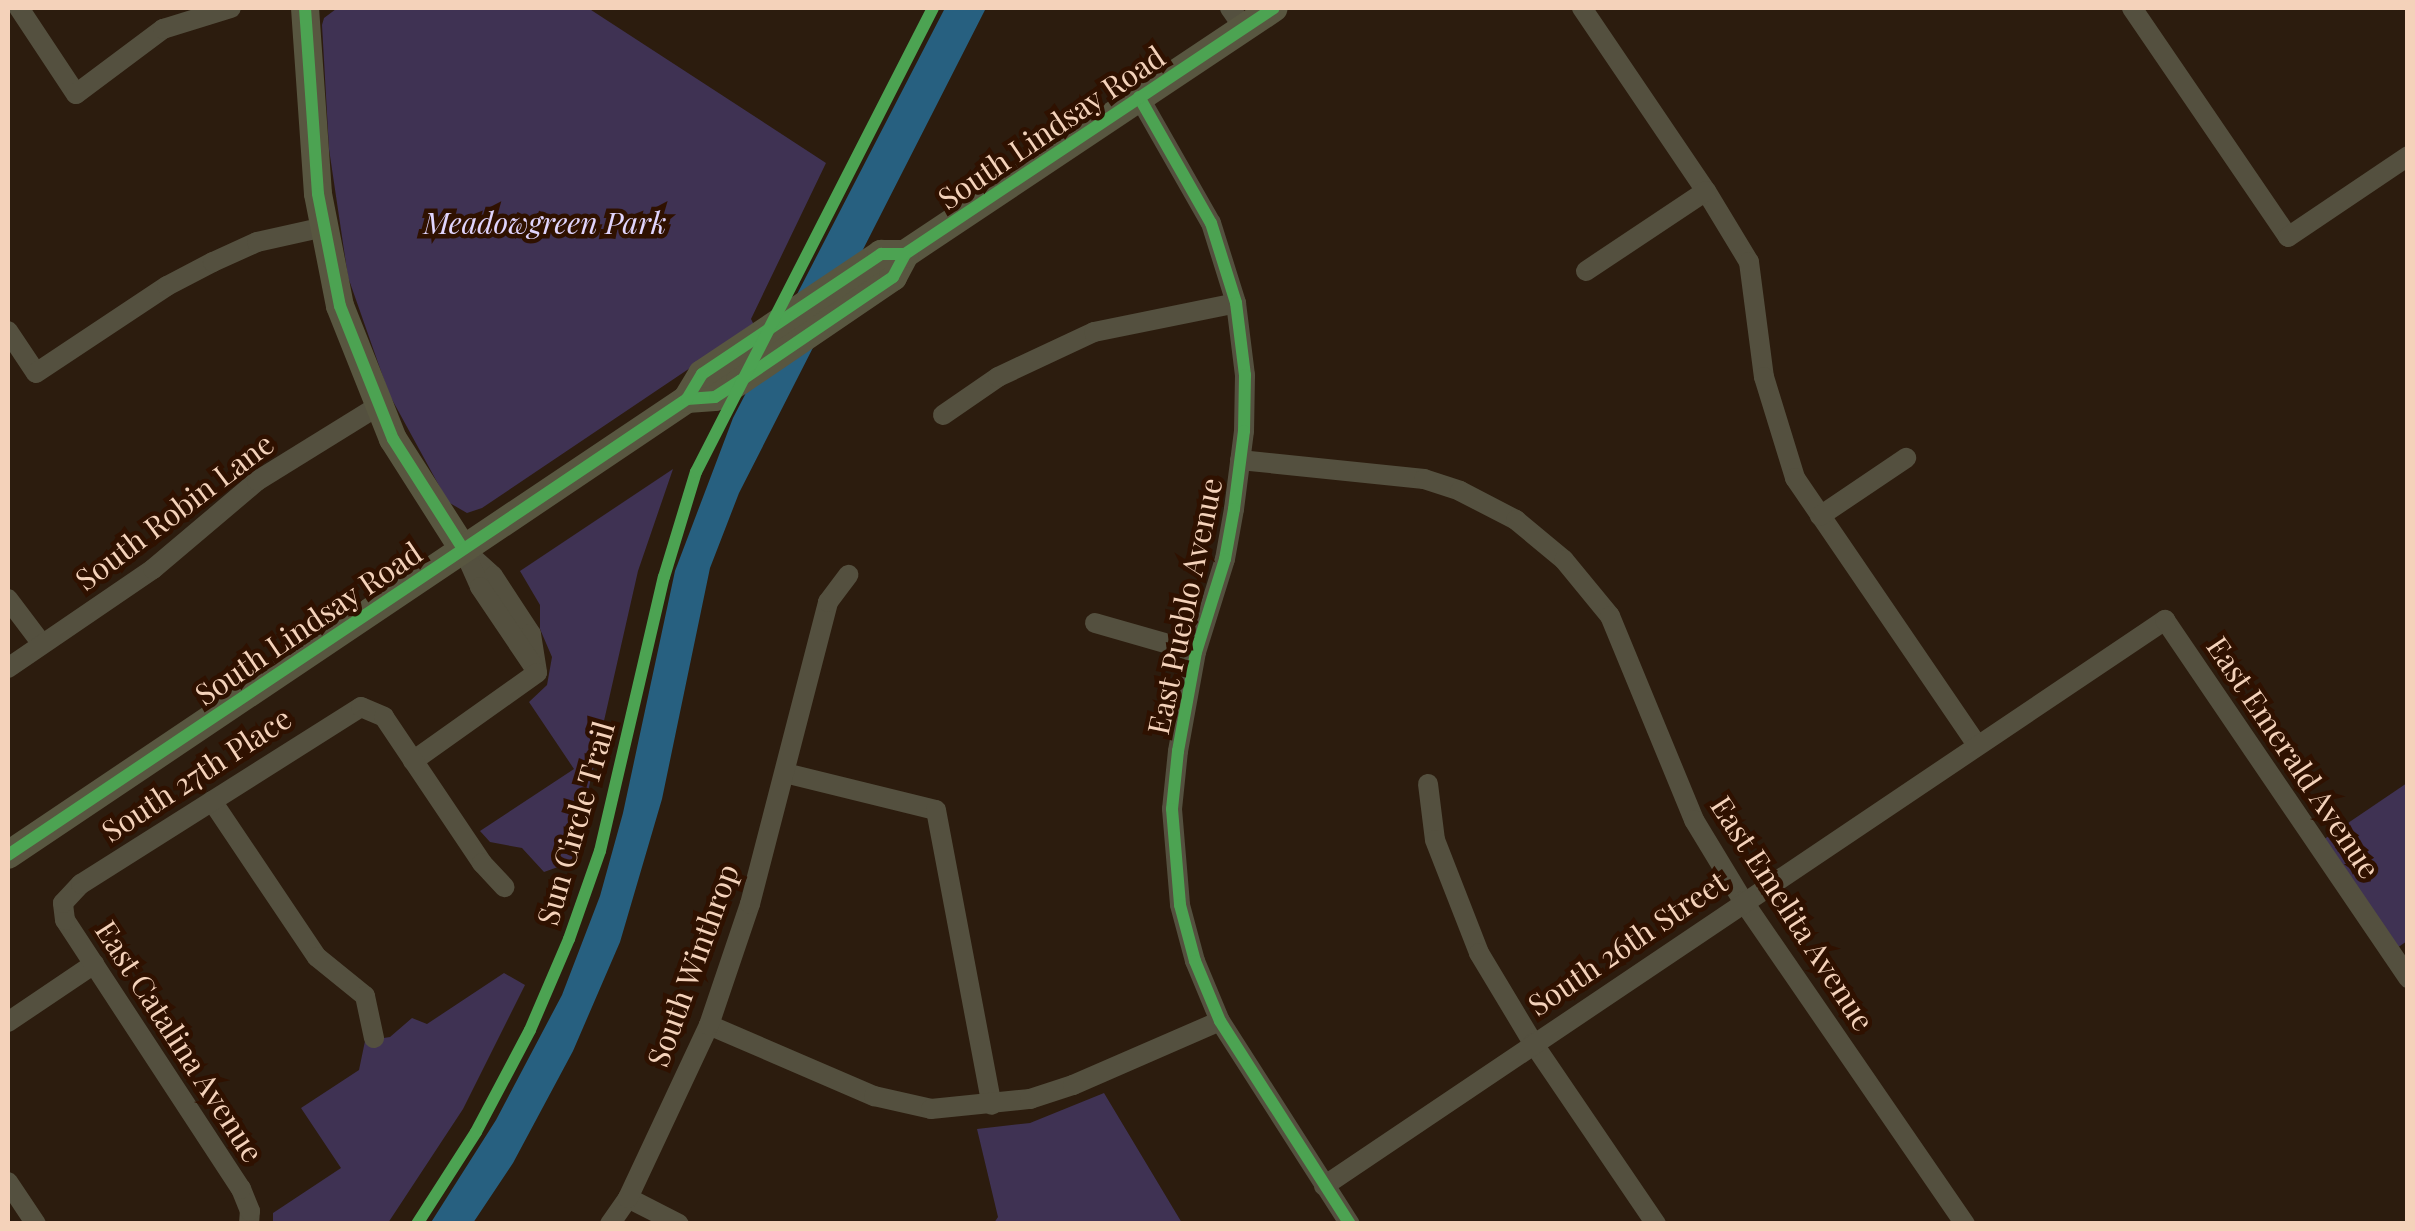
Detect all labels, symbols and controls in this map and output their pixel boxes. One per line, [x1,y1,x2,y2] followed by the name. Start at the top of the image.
[930,38,1172,216] street label: South Lindsay Road
[424,204,666,240] park label: Meadowgreen Park
[68,425,280,597] street label: South Robin Lane
[1139,474,1229,738] street label: East Pueblo Avenue
[187,534,429,712] street label: South Lindsay Road
[2199,629,2389,885] street label: East Emerald Avenue
[95,699,297,849] street label: South 27th Place
[529,717,621,929] street label: Sun Circle Trail
[1703,788,1883,1038] street label: East Emelita Avenue
[639,858,745,1072] street label: South Winthrop
[1521,863,1733,1023] street label: South 26th Street
[88,913,272,1169] street label: East Catalina Avenue

